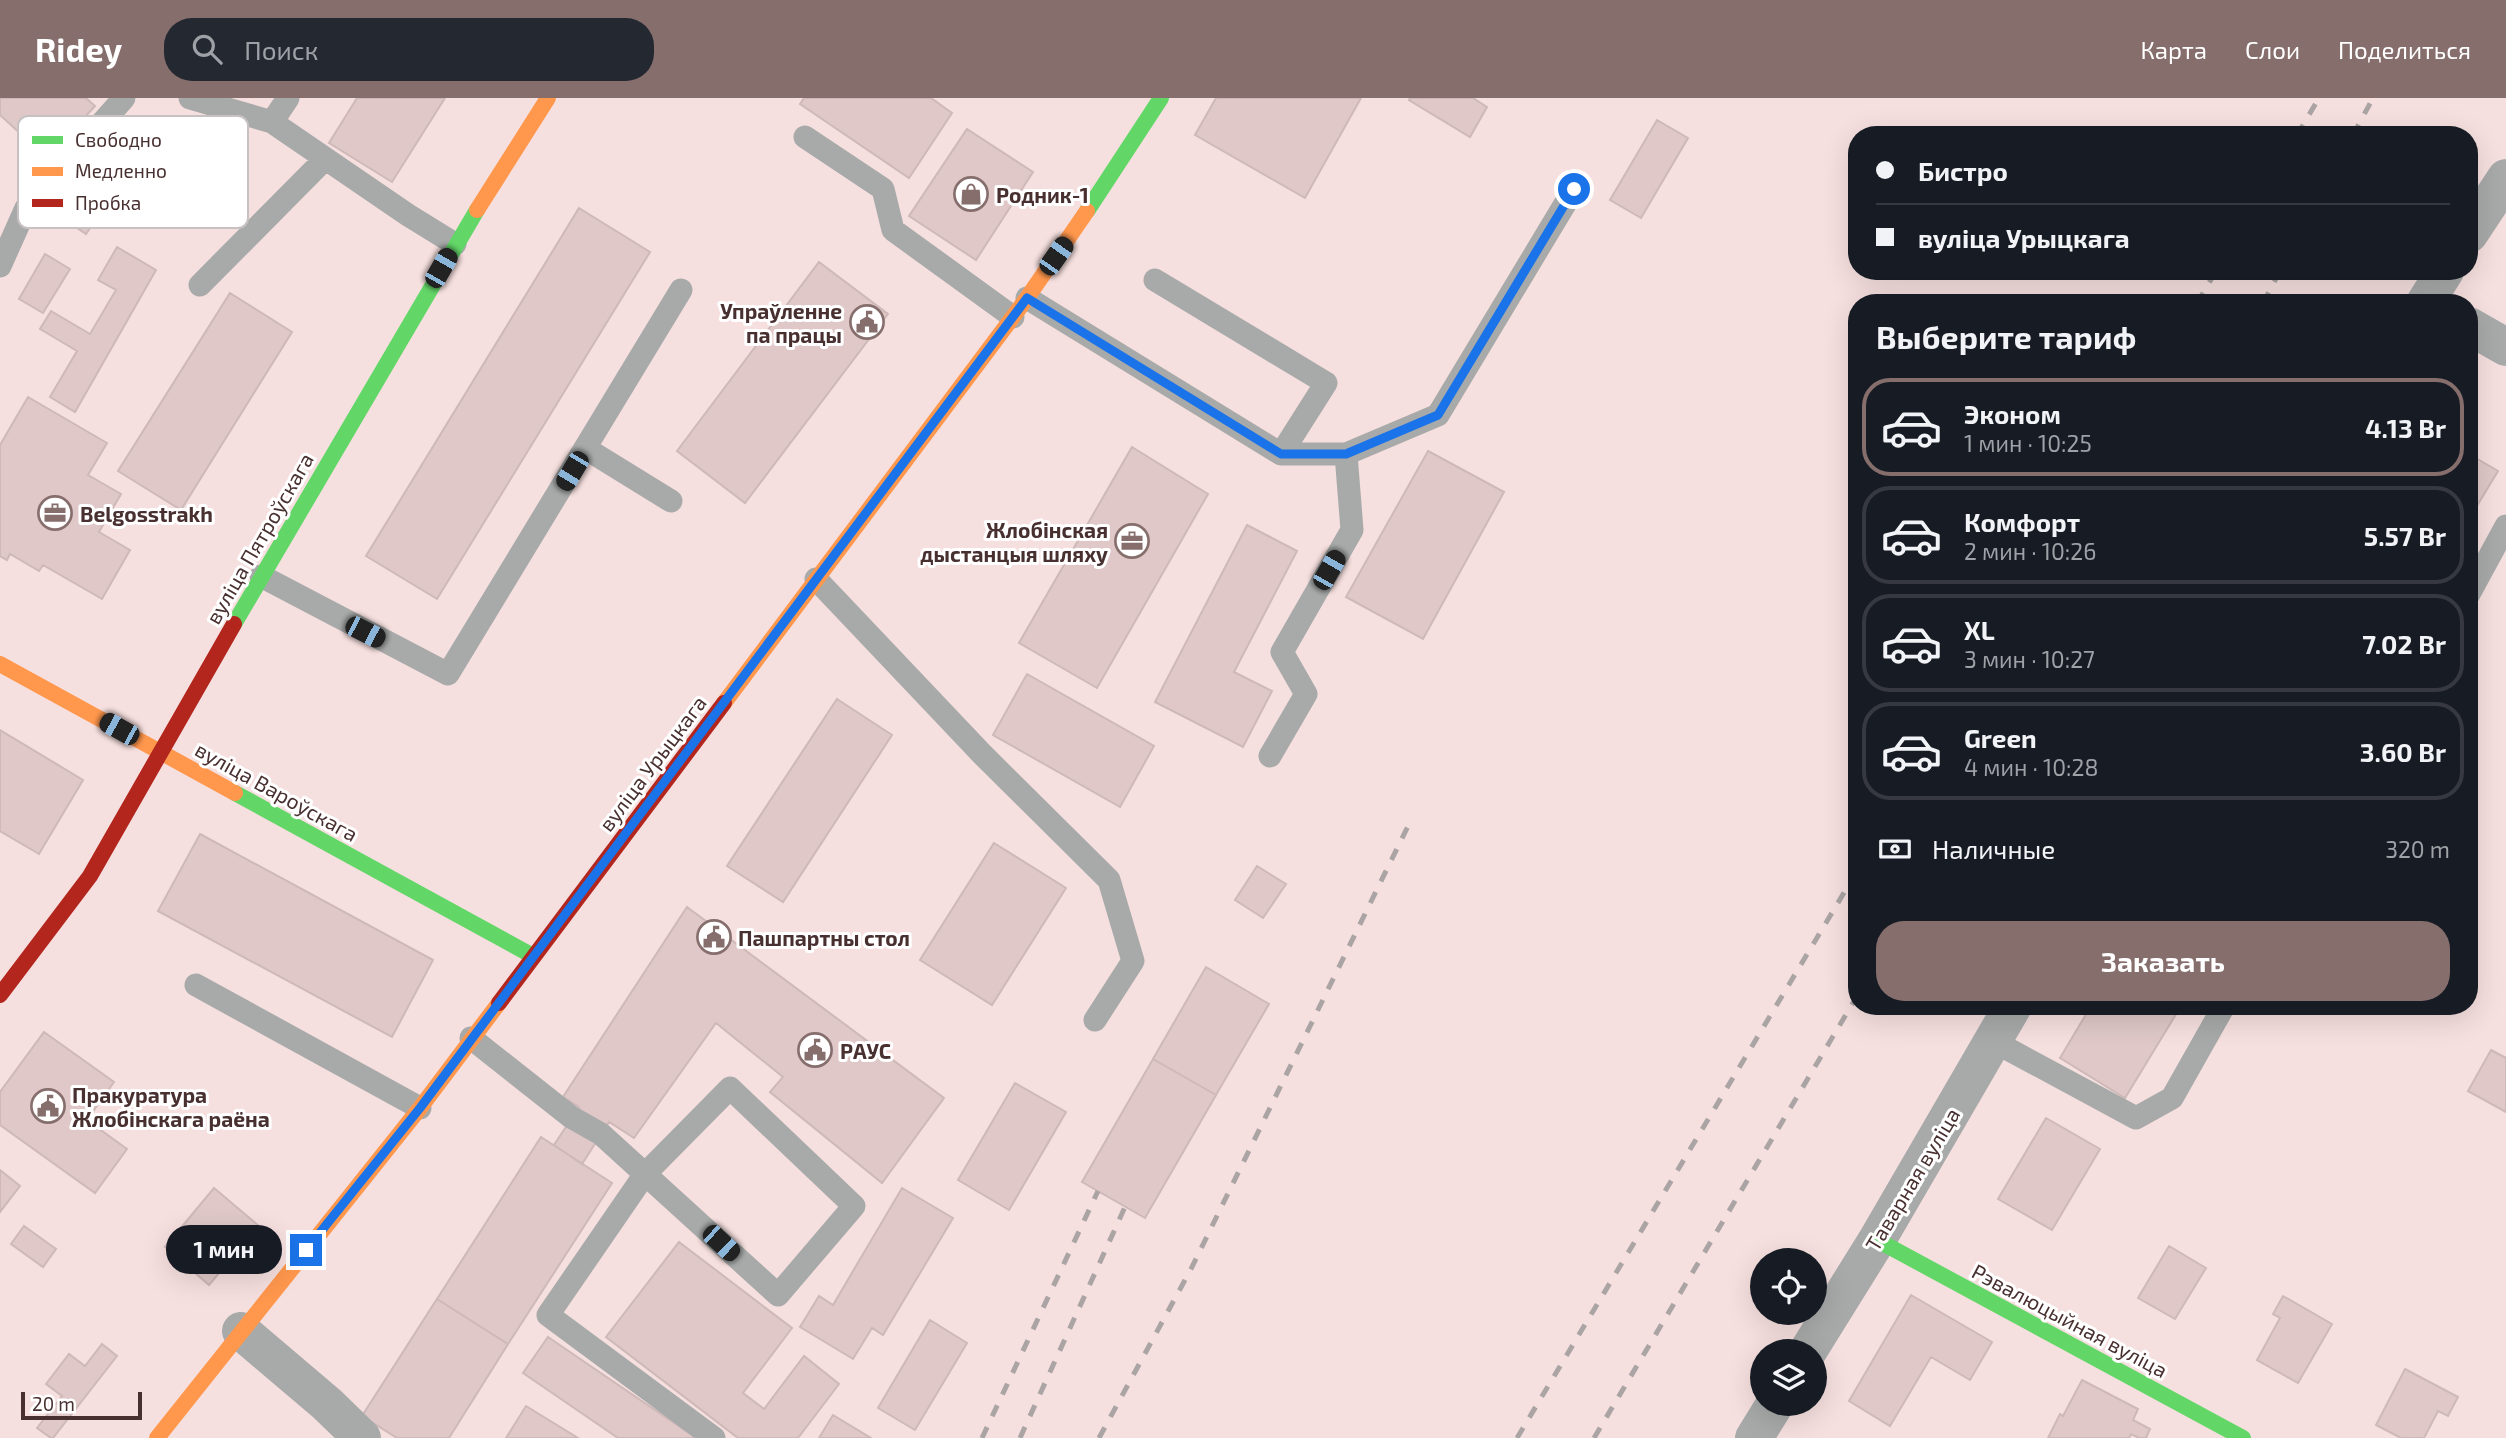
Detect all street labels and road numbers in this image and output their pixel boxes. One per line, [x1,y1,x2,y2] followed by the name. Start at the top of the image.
[200,448,319,628] street label: вуліца Пятроўскага
[593,690,712,836] street label: вуліца Урыцкага
[191,736,363,847] street label: вуліца Вароўскага
[1859,1103,1965,1256] street label: Таварная вуліца
[1968,1258,2172,1383] street label: Рэвалюцыйная вуліца

